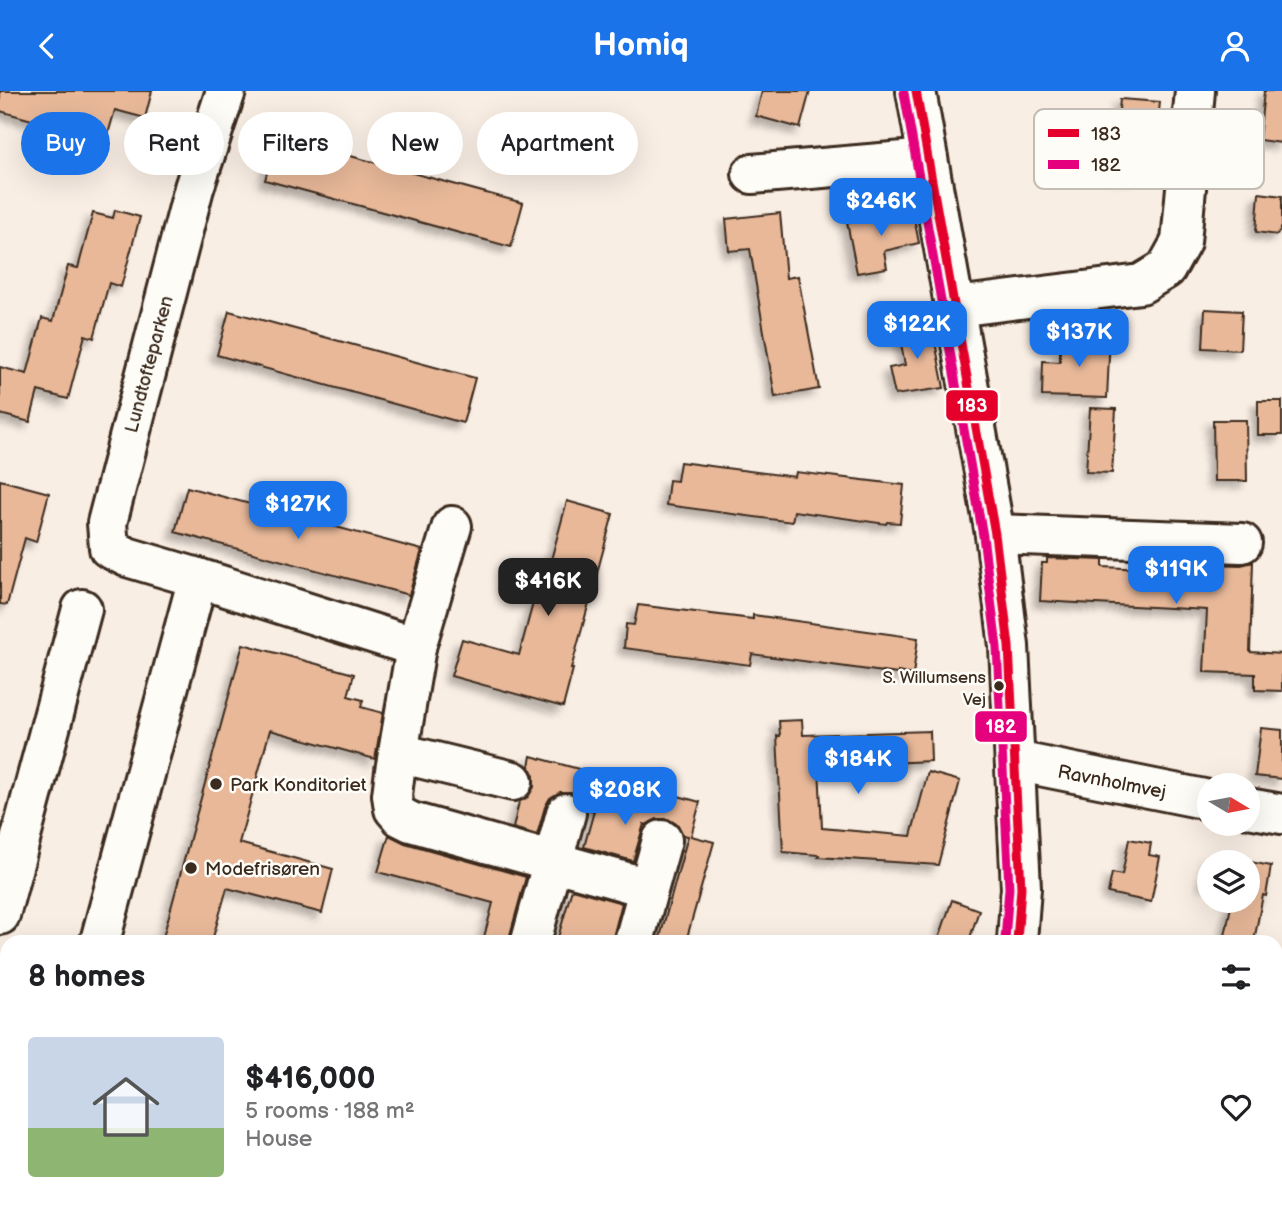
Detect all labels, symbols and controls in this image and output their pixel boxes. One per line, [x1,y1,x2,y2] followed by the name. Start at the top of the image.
[593,26,689,65] text: Homiq
[28,27,66,65] icon: back
[1216,27,1254,65] icon: person
[1034,109,1264,189] legend
[21,112,110,175] chip: Buy
[124,112,224,175] chip: Rent
[238,112,353,175] chip: Filters
[367,112,463,175] chip: New
[477,112,638,175] chip: Apartment
[1091,123,1121,146] text: 183
[1091,154,1121,177] text: 182
[832,179,930,238] pin: $246K
[845,187,917,215] text: $246K
[120,293,179,436] street label: Lundtofteparken
[868,301,966,361] pin: $122K
[1030,309,1128,369] pin: $137K
[883,310,951,338] text: $122K
[1046,318,1112,346] text: $137K
[945,389,999,422] line badge: 183
[957,395,987,418] text: 183
[249,482,347,541] pin: $127K
[265,490,331,518] text: $127K
[1127,547,1225,606] pin: $119K
[1144,555,1208,583] text: $119K
[499,559,597,618] pin: $416K
[514,567,582,595] text: $416K
[883,668,986,710] place label: S. Willumsens Vej
[992,679,1006,693] marker: S. Willumsens Vej
[974,710,1028,743] line badge: 182
[986,716,1017,739] text: 182
[809,737,907,796] pin: $184K
[824,745,892,773] text: $184K
[1055,761,1168,804] street label: Ravnholmvej
[576,767,674,827] pin: $208K
[1197,773,1260,837] north arrow
[1197,773,1260,913] map controls
[230,774,367,797] place label: Park Konditoriet
[208,776,224,792] marker: Park Konditoriet
[589,776,661,804] text: $208K
[1197,850,1260,913] button: layers
[205,858,320,881] place label: Modefrisøren
[183,860,199,876] marker: Modefrisøren
[1217,958,1255,996] icon: filters
[28,959,145,995] text: 8 homes
[245,1061,375,1097] text: $416,000
[84,1065,168,1149] icon: home
[1217,1088,1255,1126] icon: heart
[245,1097,415,1125] text: 5 rooms · 188 m²
[245,1125,312,1153] text: House

